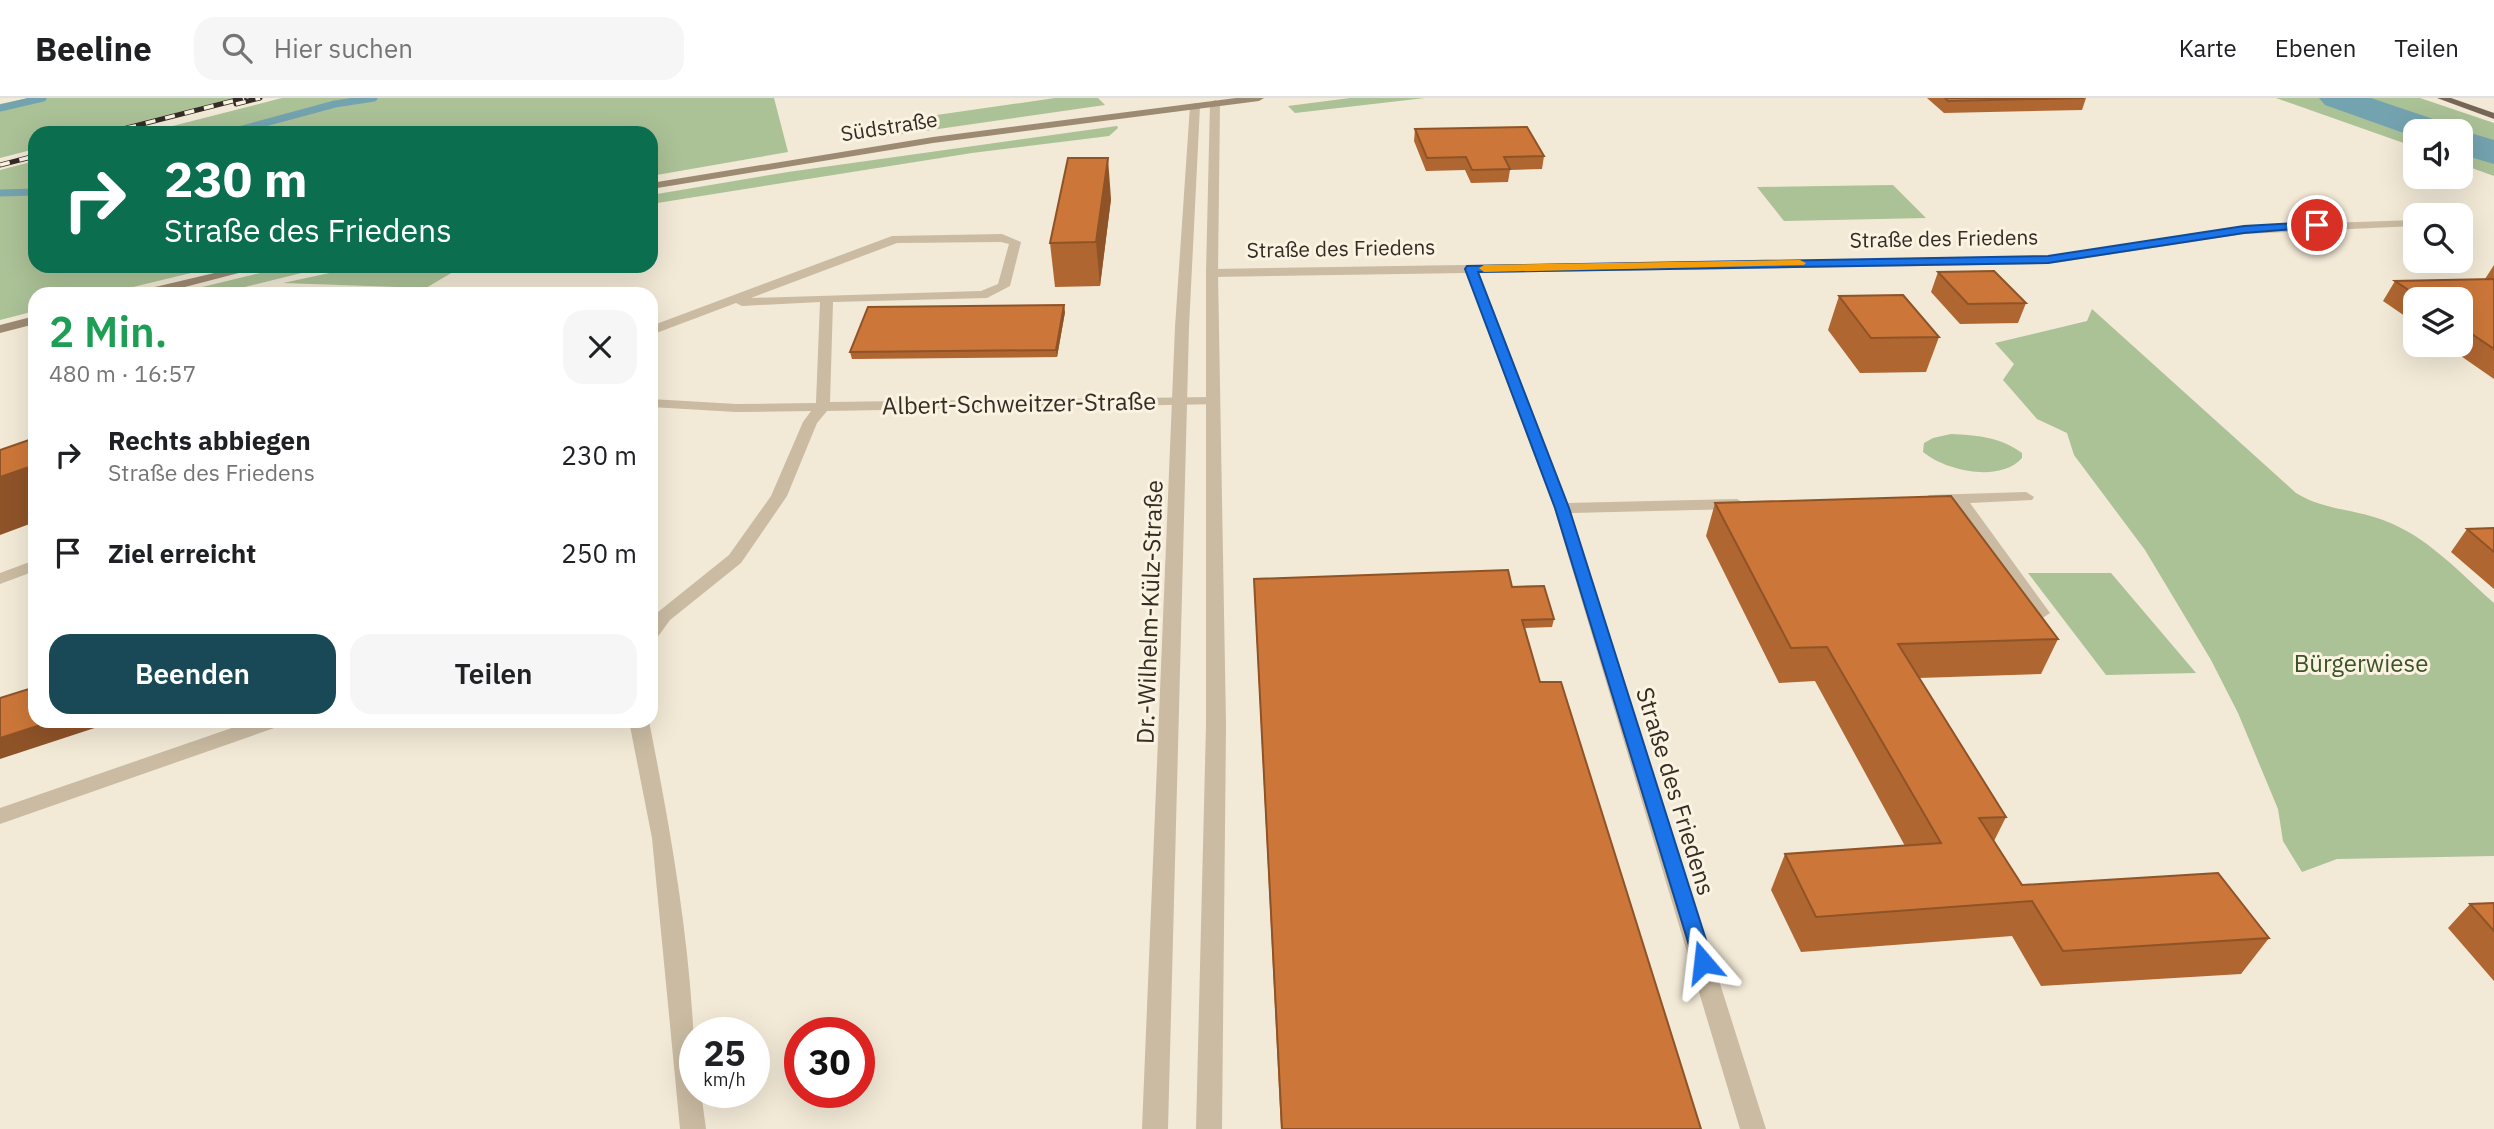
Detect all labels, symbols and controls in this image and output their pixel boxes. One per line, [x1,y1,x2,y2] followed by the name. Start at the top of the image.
[194,17,684,80] search box
[35,27,152,70] text: Beeline
[218,29,256,67] icon: search
[274,31,413,65] text: Hier suchen
[2179,32,2237,64] text: Karte
[2275,32,2356,64] text: Ebenen
[2394,32,2459,64] text: Teilen
[839,105,939,147] street label: Südstraße
[2403,119,2473,357] map controls
[2403,119,2473,189] button: sound
[164,147,308,210] text: 230 m
[49,154,140,245] icon: right
[2287,195,2347,255] pin
[2403,203,2473,273] button: search
[2298,206,2336,244] icon: arrive
[164,209,452,251] text: Straße des Friedens
[1849,222,2039,254] street label: Straße des Friedens
[1246,232,1436,264] street label: Straße des Friedens
[2403,287,2473,357] button: layers
[49,304,167,359] text: 2 Min.
[563,310,637,384] button: close
[49,358,196,388] text: 480 m · 16:57
[882,385,1156,421] street label: Albert-Schweitzer-Straße
[108,423,311,457] text: Rechts abbiegen
[49,436,87,474] icon: right
[561,438,637,472] text: 230 m
[108,457,315,487] text: Straße des Friedens
[1128,480,1170,744] street label: Dr.-Wilhelm-Külz-Straße
[49,534,87,572] icon: arrive
[108,536,256,570] text: Ziel erreicht
[561,536,637,570] text: 250 m
[49,634,336,714] button: Beenden
[350,634,637,714] button: Teilen
[2294,647,2428,679] park label: Bürgerwiese
[1629,683,1723,899] street label: Straße des Friedens
[1666,925,1740,999] position arrow
[784,1017,875,1108] speed limit sign: 30
[703,1030,746,1076] text: 25
[703,1068,746,1091] text: km/h

